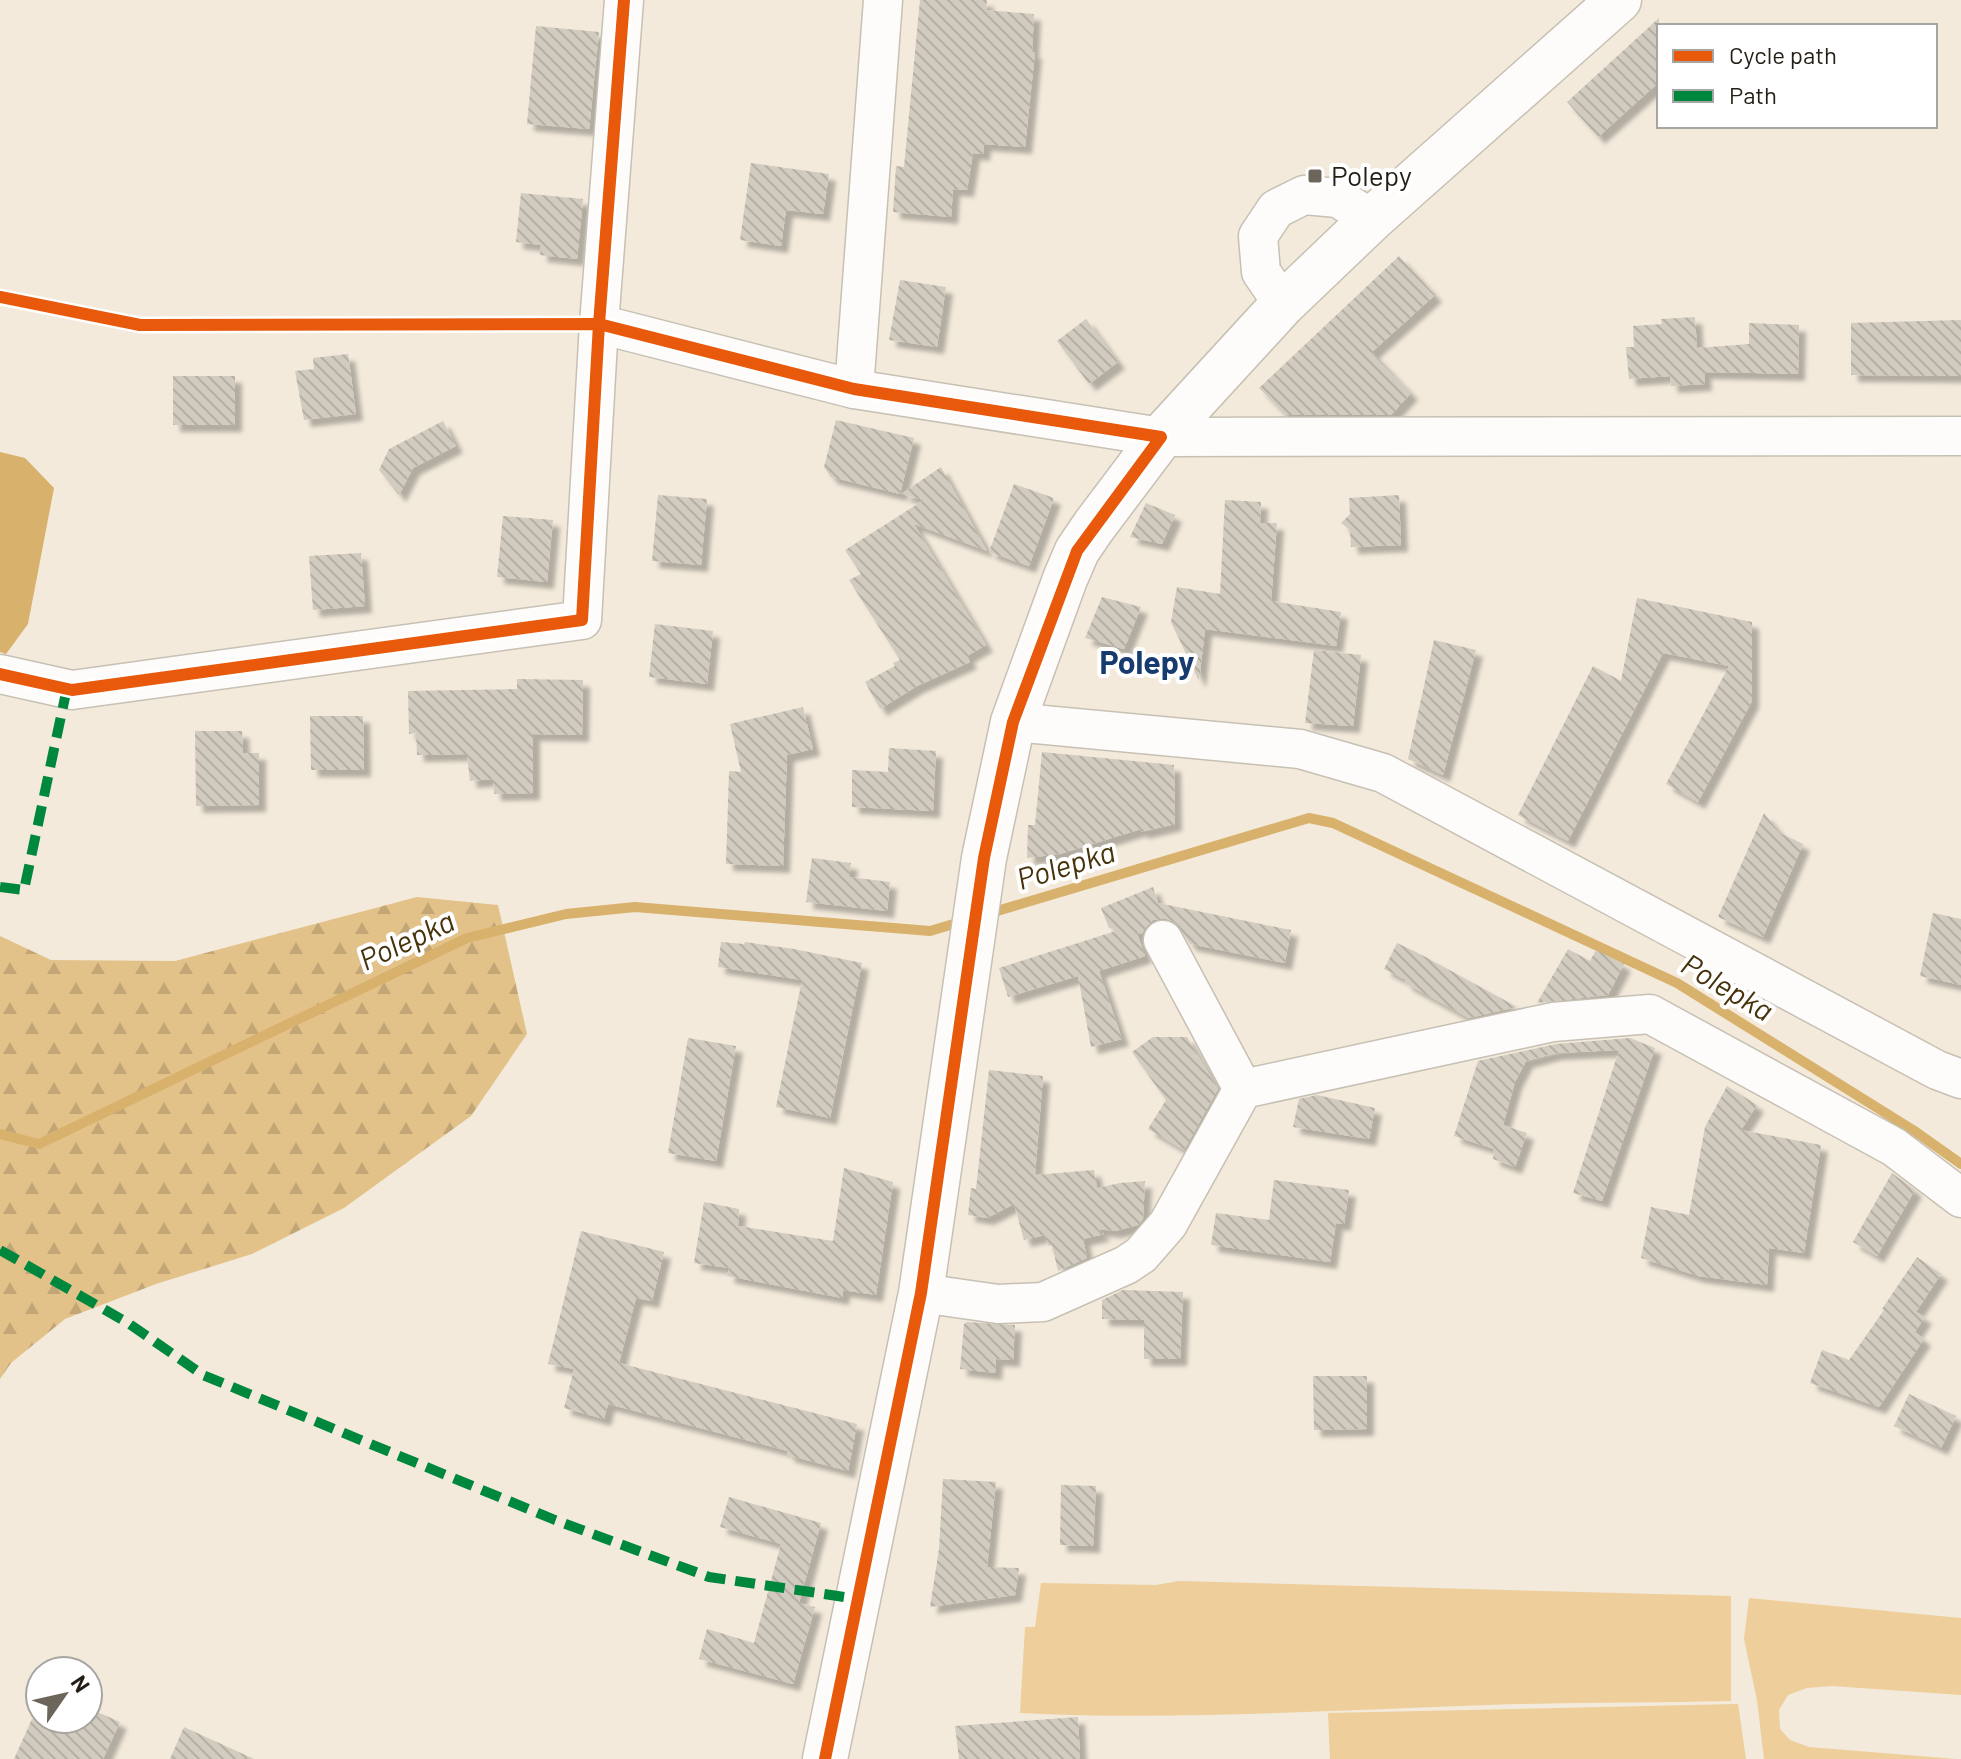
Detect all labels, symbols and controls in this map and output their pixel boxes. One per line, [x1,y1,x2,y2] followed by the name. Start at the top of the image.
[1657,24,1937,128] legend
[1729,40,1837,69] text: Cycle path
[1729,80,1777,109] text: Path
[1331,158,1412,192] place label: Polepy
[1306,167,1324,185] marker: Polepy
[1100,642,1194,680] district label: Polepy
[1012,832,1119,896] water label: Polepka
[353,902,459,977] water label: Polepka
[1676,945,1781,1028] water label: Polepka
[24,1655,104,1735] north arrow
[67,1670,96,1697] text: N

